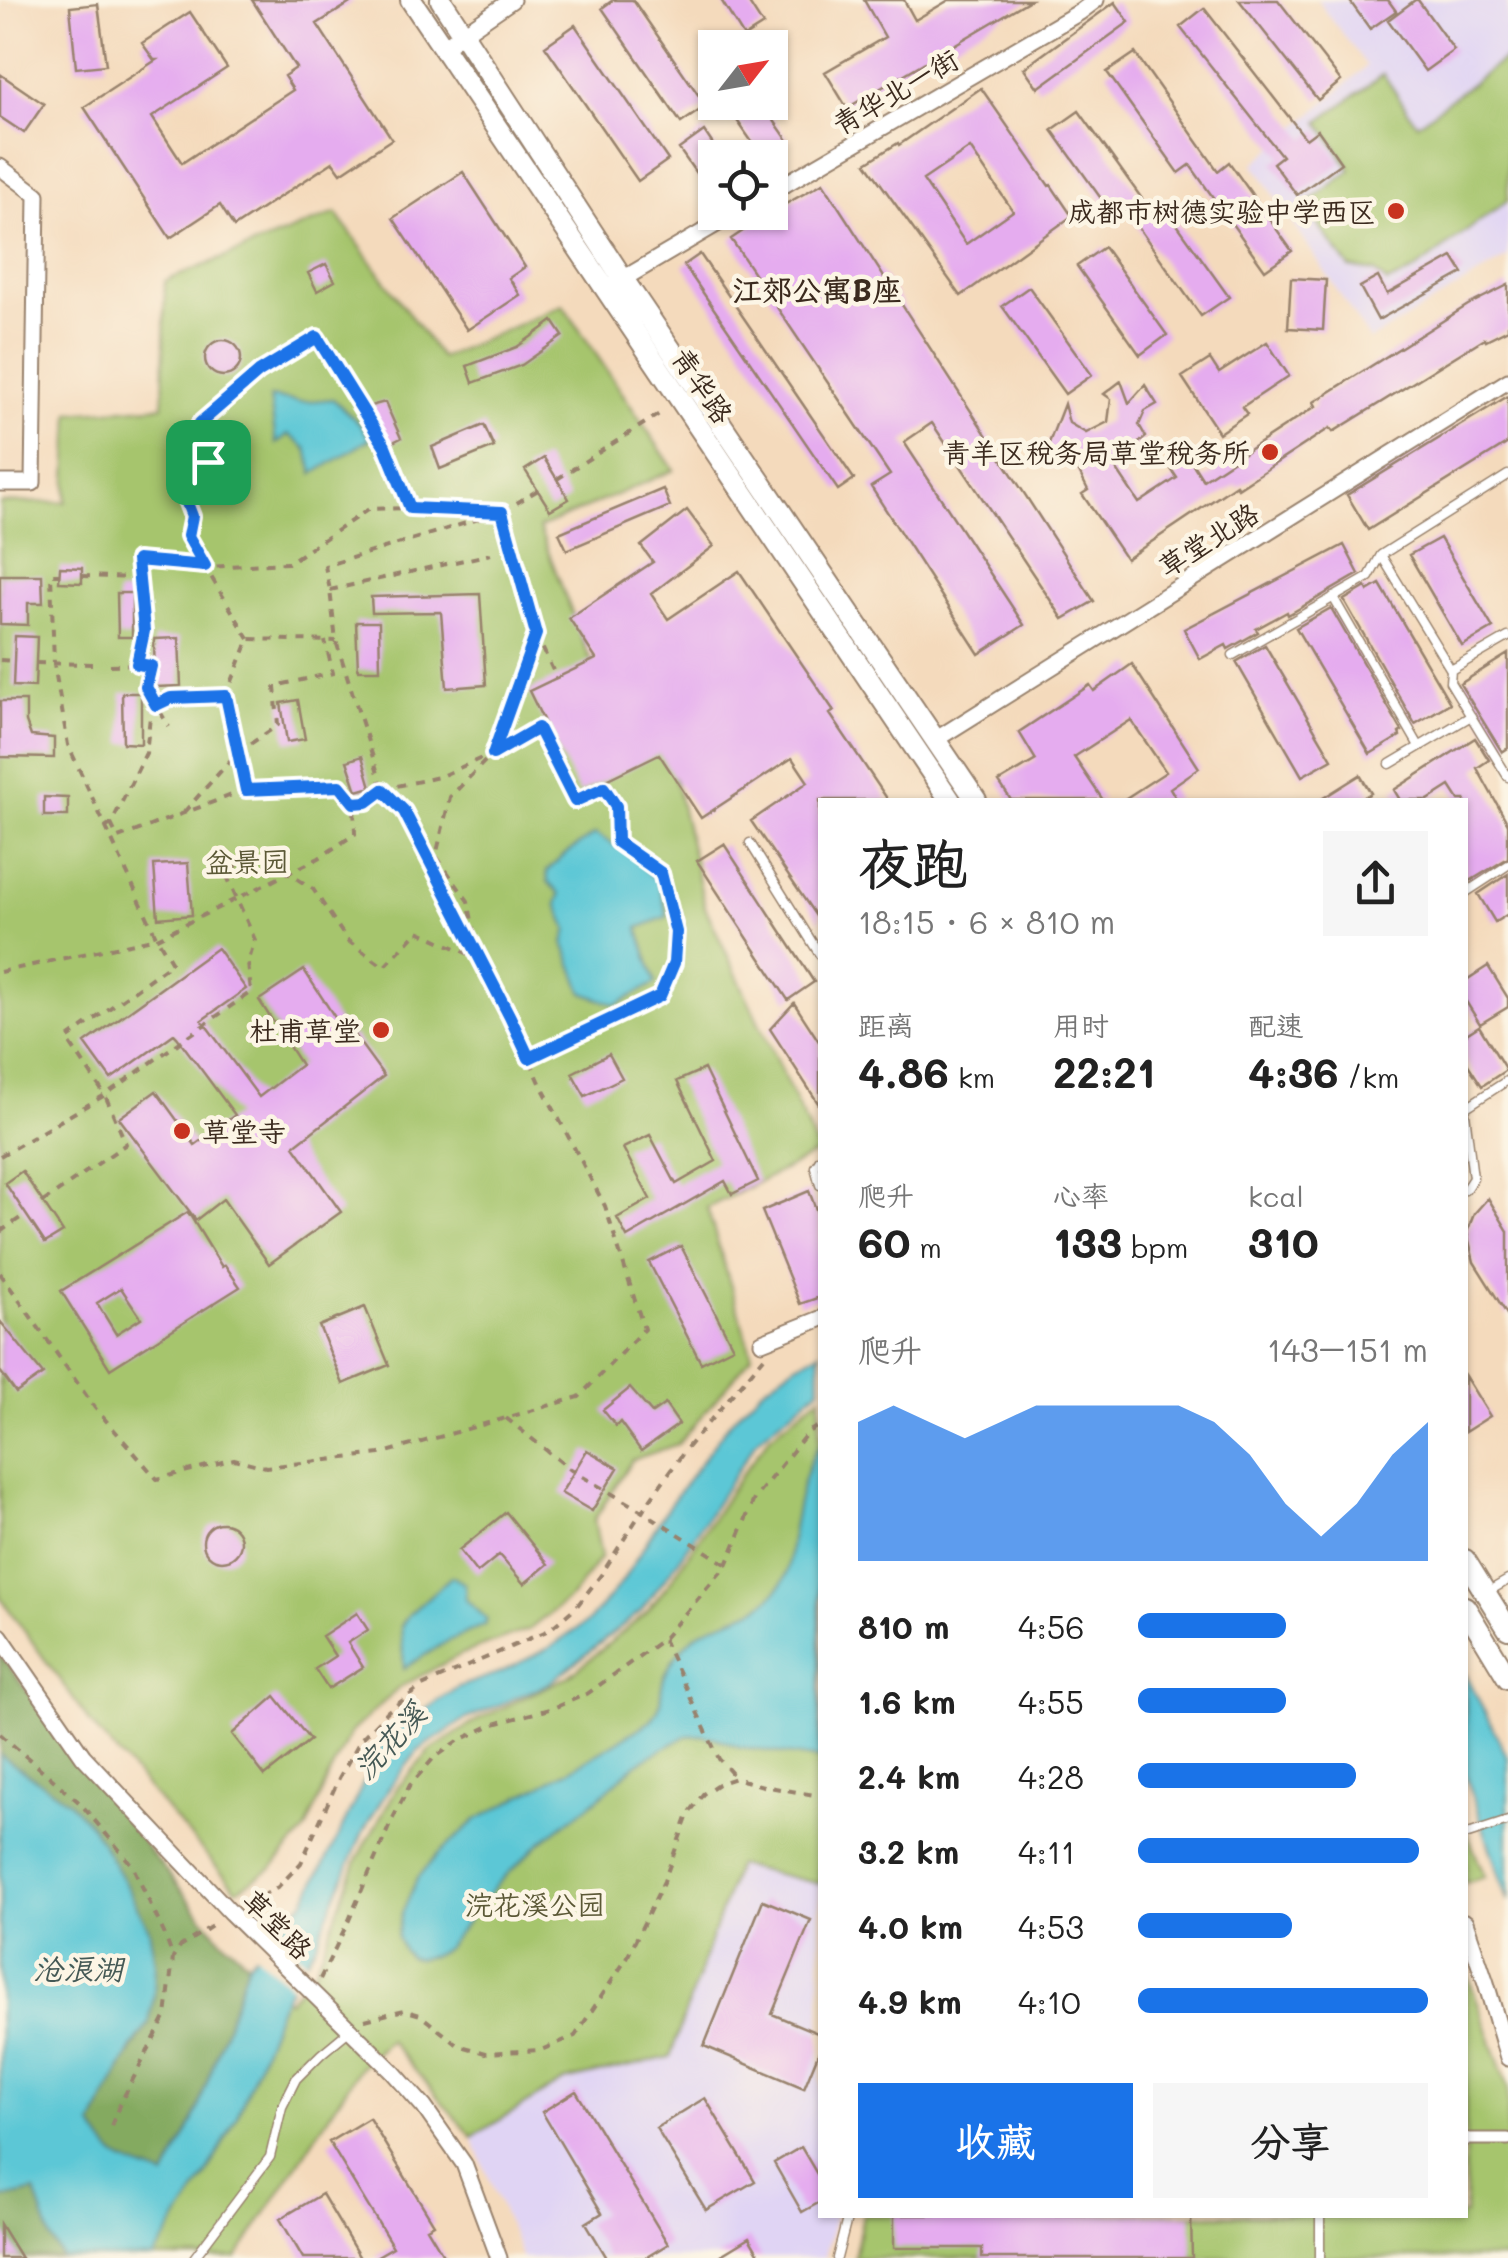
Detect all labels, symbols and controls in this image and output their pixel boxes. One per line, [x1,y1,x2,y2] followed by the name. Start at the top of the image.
[698,30,788,120] north arrow
[698,30,788,230] map controls
[825,40,965,142] street label: 青华北一街
[698,140,788,230] button: locate
[1068,193,1376,229] place label: 成都市树德实验中学西区
[1385,200,1407,222] marker: 成都市树德实验中学西区
[732,269,902,309] district label: 江郊公寓B座
[665,340,741,430] street label: 青华路
[166,420,251,505] pin
[942,434,1250,470] place label: 青羊区税务局草堂税务所
[181,435,236,490] icon: arrive
[1259,441,1281,463] marker: 青羊区税务局草堂税务所
[1151,494,1265,584] street label: 草堂北路
[858,826,968,898] text: 夜跑
[1323,831,1428,936] button: share
[205,843,289,879] park label: 盆景园
[858,900,1115,942] text: 18:15 · 6 × 810 m
[858,1007,914,1043] text: 距离
[1053,1007,1109,1043] text: 用时
[1248,1007,1304,1043] text: 配速
[249,1012,361,1048] place label: 杜甫草堂
[370,1019,392,1041] marker: 杜甫草堂
[858,1044,949,1099] text: 4.86
[1053,1044,1155,1099] text: 22:21
[1248,1044,1339,1099] text: 4:36
[949,1059,995,1095] text: km
[1339,1059,1399,1095] text: /km
[202,1113,286,1149] place label: 草堂寺
[171,1120,193,1142] marker: 草堂寺
[858,1177,914,1213] text: 爬升
[1053,1177,1109,1213] text: 心率
[1248,1178,1304,1214] text: kcal
[858,1214,910,1269] text: 60
[1053,1214,1122,1269] text: 133
[1248,1214,1319,1269] text: 310
[910,1229,942,1265] text: m
[1122,1229,1188,1265] text: bpm
[858,1328,922,1370] text: 爬升
[1267,1328,1428,1370] text: 143–151 m
[858,1605,950,1647] text: 810 m
[1018,1605,1085,1647] text: 4:56
[858,1680,956,1722] text: 1.6 km
[1018,1680,1084,1722] text: 4:55
[344,1692,435,1787] water label: 浣花溪
[858,1755,960,1797] text: 2.4 km
[1018,1755,1084,1797] text: 4:28
[858,1830,959,1872] text: 3.2 km
[1018,1830,1075,1872] text: 4:11
[236,1882,320,1966] street label: 草堂路
[465,1886,605,1922] park label: 浣花溪公园
[858,1905,963,1947] text: 4.0 km
[1018,1905,1084,1947] text: 4:53
[33,1948,126,1988] water label: 沧浪湖
[858,1980,962,2022] text: 4.9 km
[1018,1980,1081,2022] text: 4:10
[858,2083,1133,2198] button: 收藏
[1153,2083,1428,2198] button: 分享

